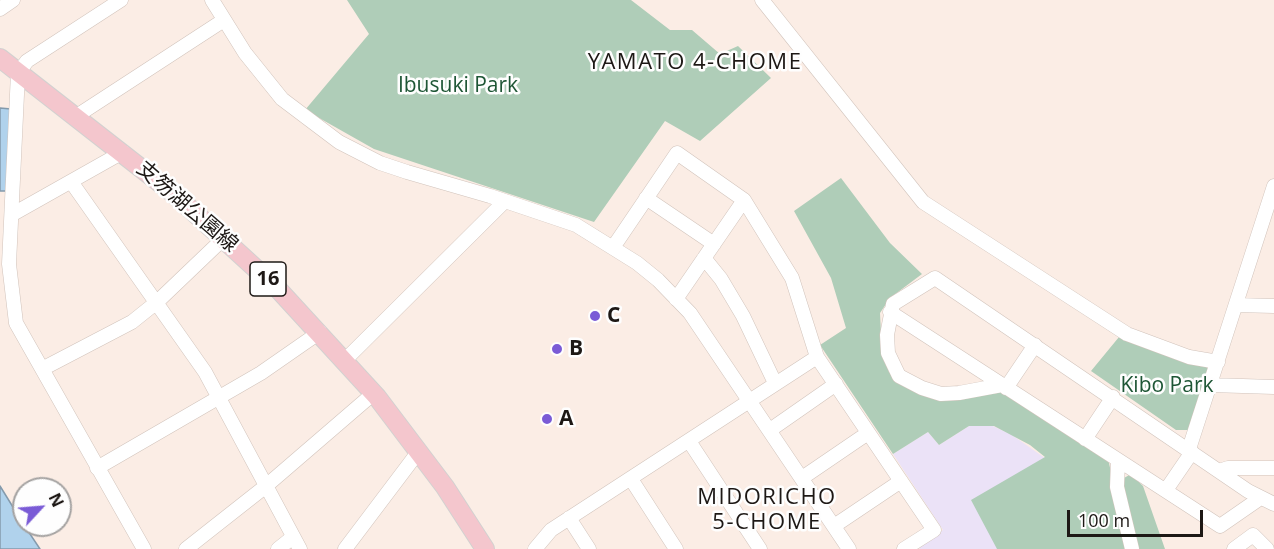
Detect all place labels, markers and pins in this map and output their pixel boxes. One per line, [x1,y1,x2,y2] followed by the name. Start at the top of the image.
[607,303,620,329] place label: C
[588,309,602,323] marker: C
[569,336,583,362] place label: B
[550,342,564,356] marker: B
[559,406,573,432] place label: A
[540,412,554,426] marker: A

